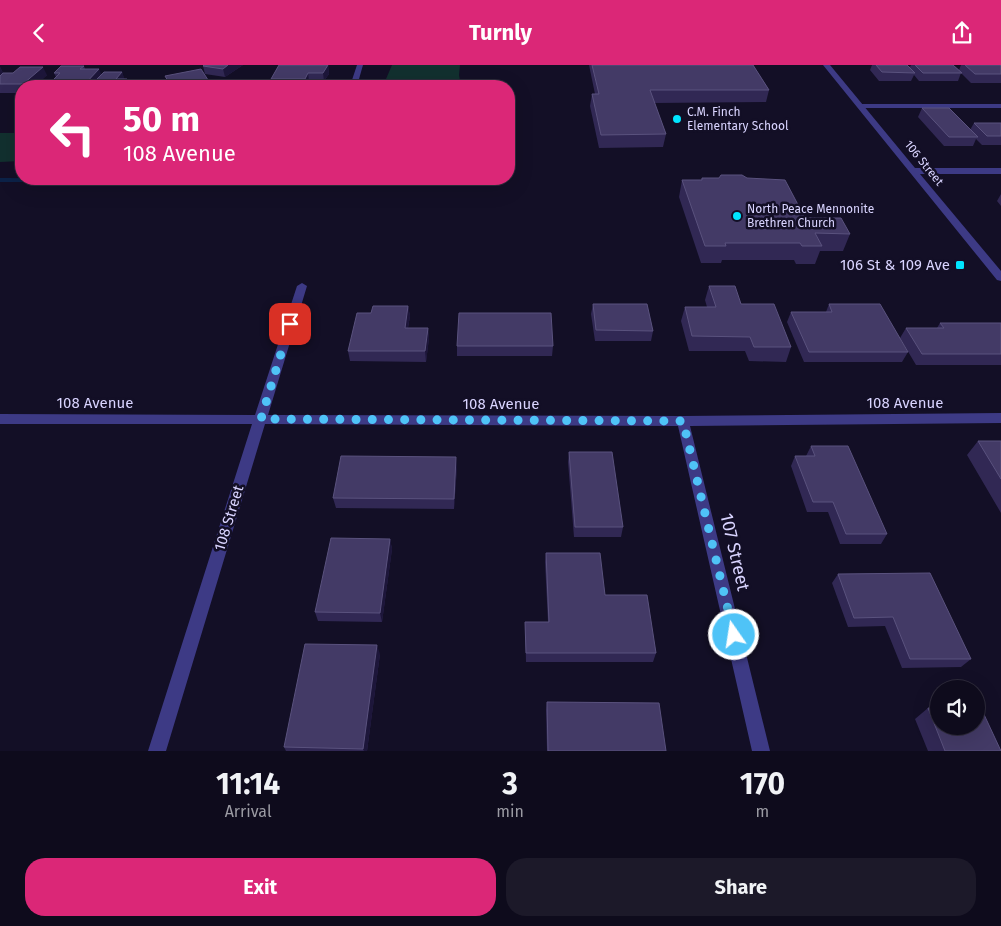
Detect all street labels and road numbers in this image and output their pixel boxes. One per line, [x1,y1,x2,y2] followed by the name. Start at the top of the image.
[902,138,947,189] street label: 106 Street
[57,394,133,412] street label: 108 Avenue
[867,394,943,412] street label: 108 Avenue
[463,395,539,413] street label: 108 Avenue
[210,482,248,553] street label: 108 Street
[715,511,755,593] street label: 107 Street

